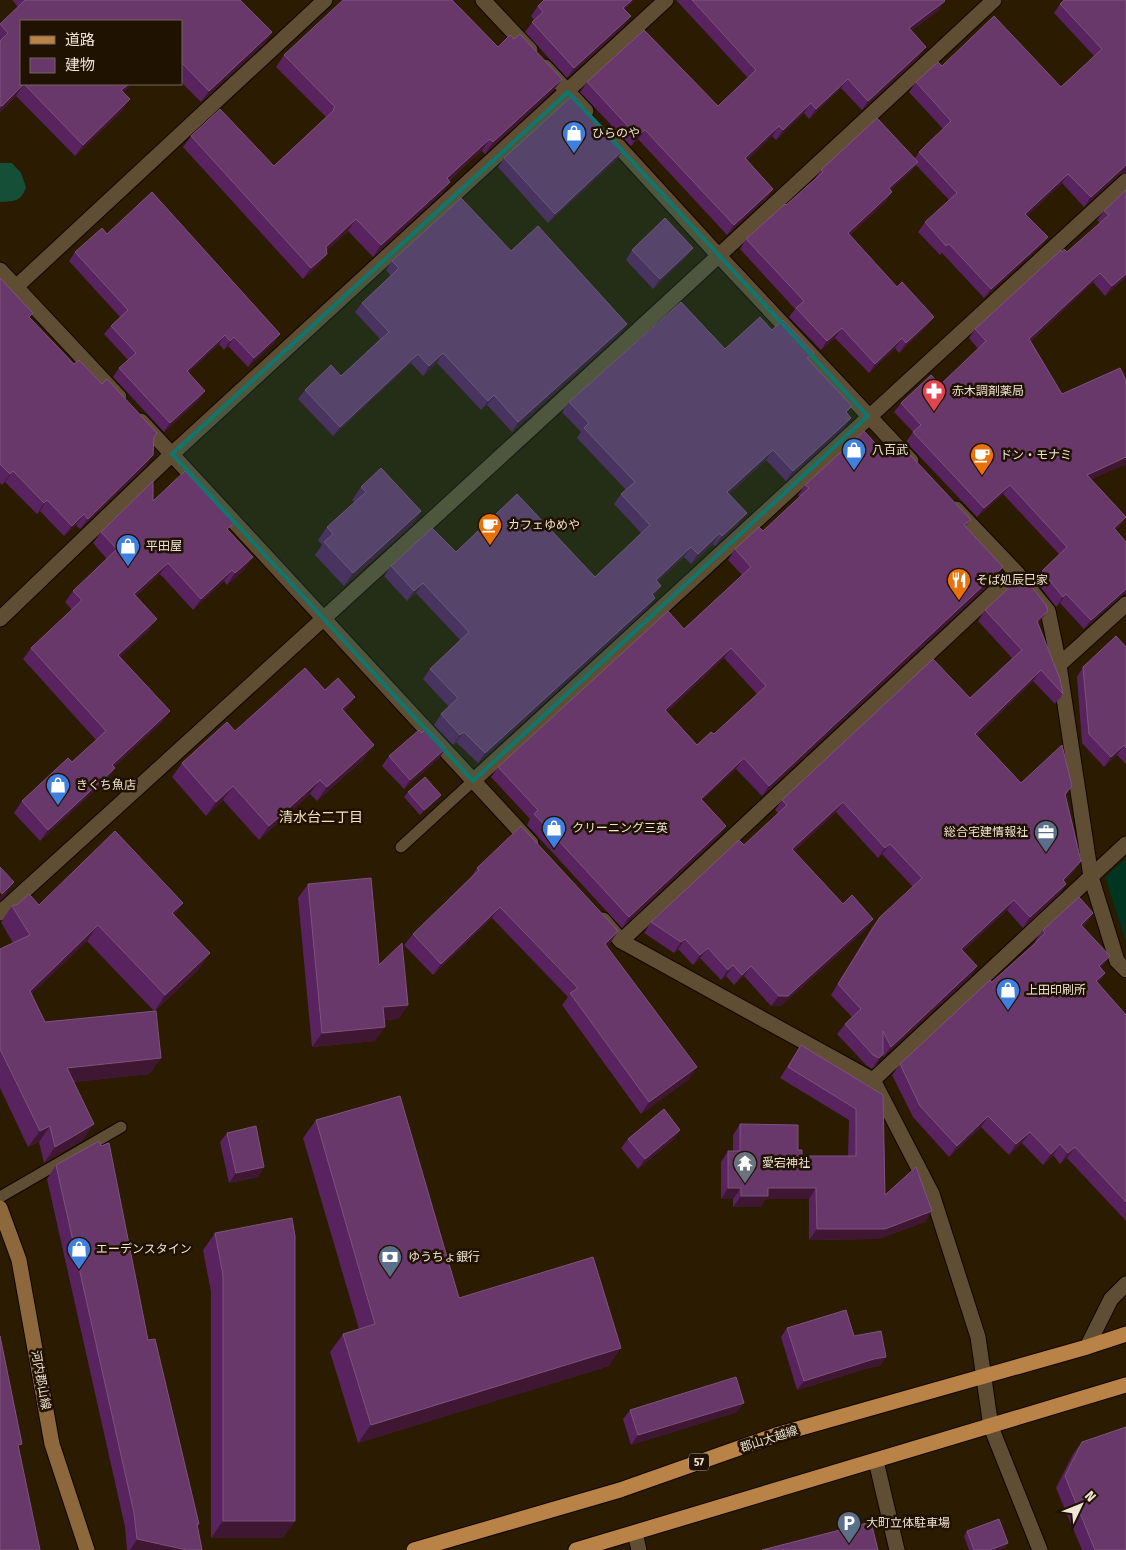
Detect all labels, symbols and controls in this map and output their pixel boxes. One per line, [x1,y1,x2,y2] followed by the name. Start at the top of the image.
[20,20,182,85] legend
[65,31,95,49] text: 道路
[65,56,95,74] text: 建物
[561,120,587,154] shop icon: ひらのや
[592,126,640,140] place label: ひらのや
[921,378,947,412] pharmacy icon: 赤木調剤薬局
[952,384,1024,398] place label: 赤木調剤薬局
[841,437,867,471] shop icon: 八百武
[969,442,995,476] cafe icon: ドン・モナミ
[872,443,908,457] place label: 八百武
[1000,448,1072,462] place label: ドン・モナミ
[477,512,503,546] cafe icon: カフェゆめや
[508,518,580,532] place label: カフェゆめや
[115,533,141,567] shop icon: 平田屋
[146,539,182,553] place label: 平田屋
[946,567,972,601] restaurant icon: そば処辰巳家
[976,573,1048,587] place label: そば処辰巳家
[45,772,71,806] shop icon: きくち魚店
[76,778,136,792] place label: きくち魚店
[279,809,363,826] district label: 清水台二丁目
[541,815,567,849] shop icon: クリーニング三英
[1033,819,1059,853] office icon: 総合宅建情報社
[572,821,668,835] place label: クリーニング三英
[944,825,1028,839] place label: 総合宅建情報社
[995,977,1021,1011] shop icon: 上田印刷所
[1026,983,1086,997] place label: 上田印刷所
[732,1150,758,1184] temple icon: 愛宕神社
[762,1156,810,1170] place label: 愛宕神社
[66,1236,92,1270] shop icon: エーデンスタイン
[96,1242,192,1256] place label: エーデンスタイン
[377,1244,403,1278] bank icon: ゆうちょ銀行
[408,1250,480,1264] place label: ゆうちょ銀行
[29,1349,53,1411] street label: 河内郡山線
[738,1423,800,1455] street label: 郡山大越線
[689,1454,709,1470] road number: 57
[1056,1480,1106,1530] north arrow
[1081,1488,1099,1505] text: N
[836,1510,862,1544] parking icon: 大町立体駐車場
[866,1516,950,1530] place label: 大町立体駐車場

